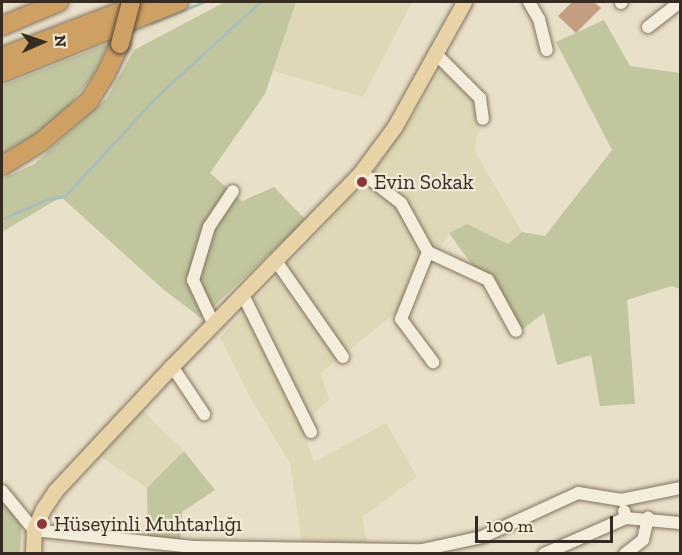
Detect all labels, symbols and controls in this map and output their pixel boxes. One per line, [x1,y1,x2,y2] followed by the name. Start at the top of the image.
[12,12,72,72] north arrow
[51,34,70,48] text: N
[374,169,474,195] place label: Evin Sokak
[355,175,369,189] marker: Evin Sokak
[478,504,616,542] scale bar
[54,511,242,537] place label: Hüseyinli Muhtarlığı
[486,515,533,537] text: 100 m
[35,517,49,531] marker: Hüseyinli Muhtarlığı

